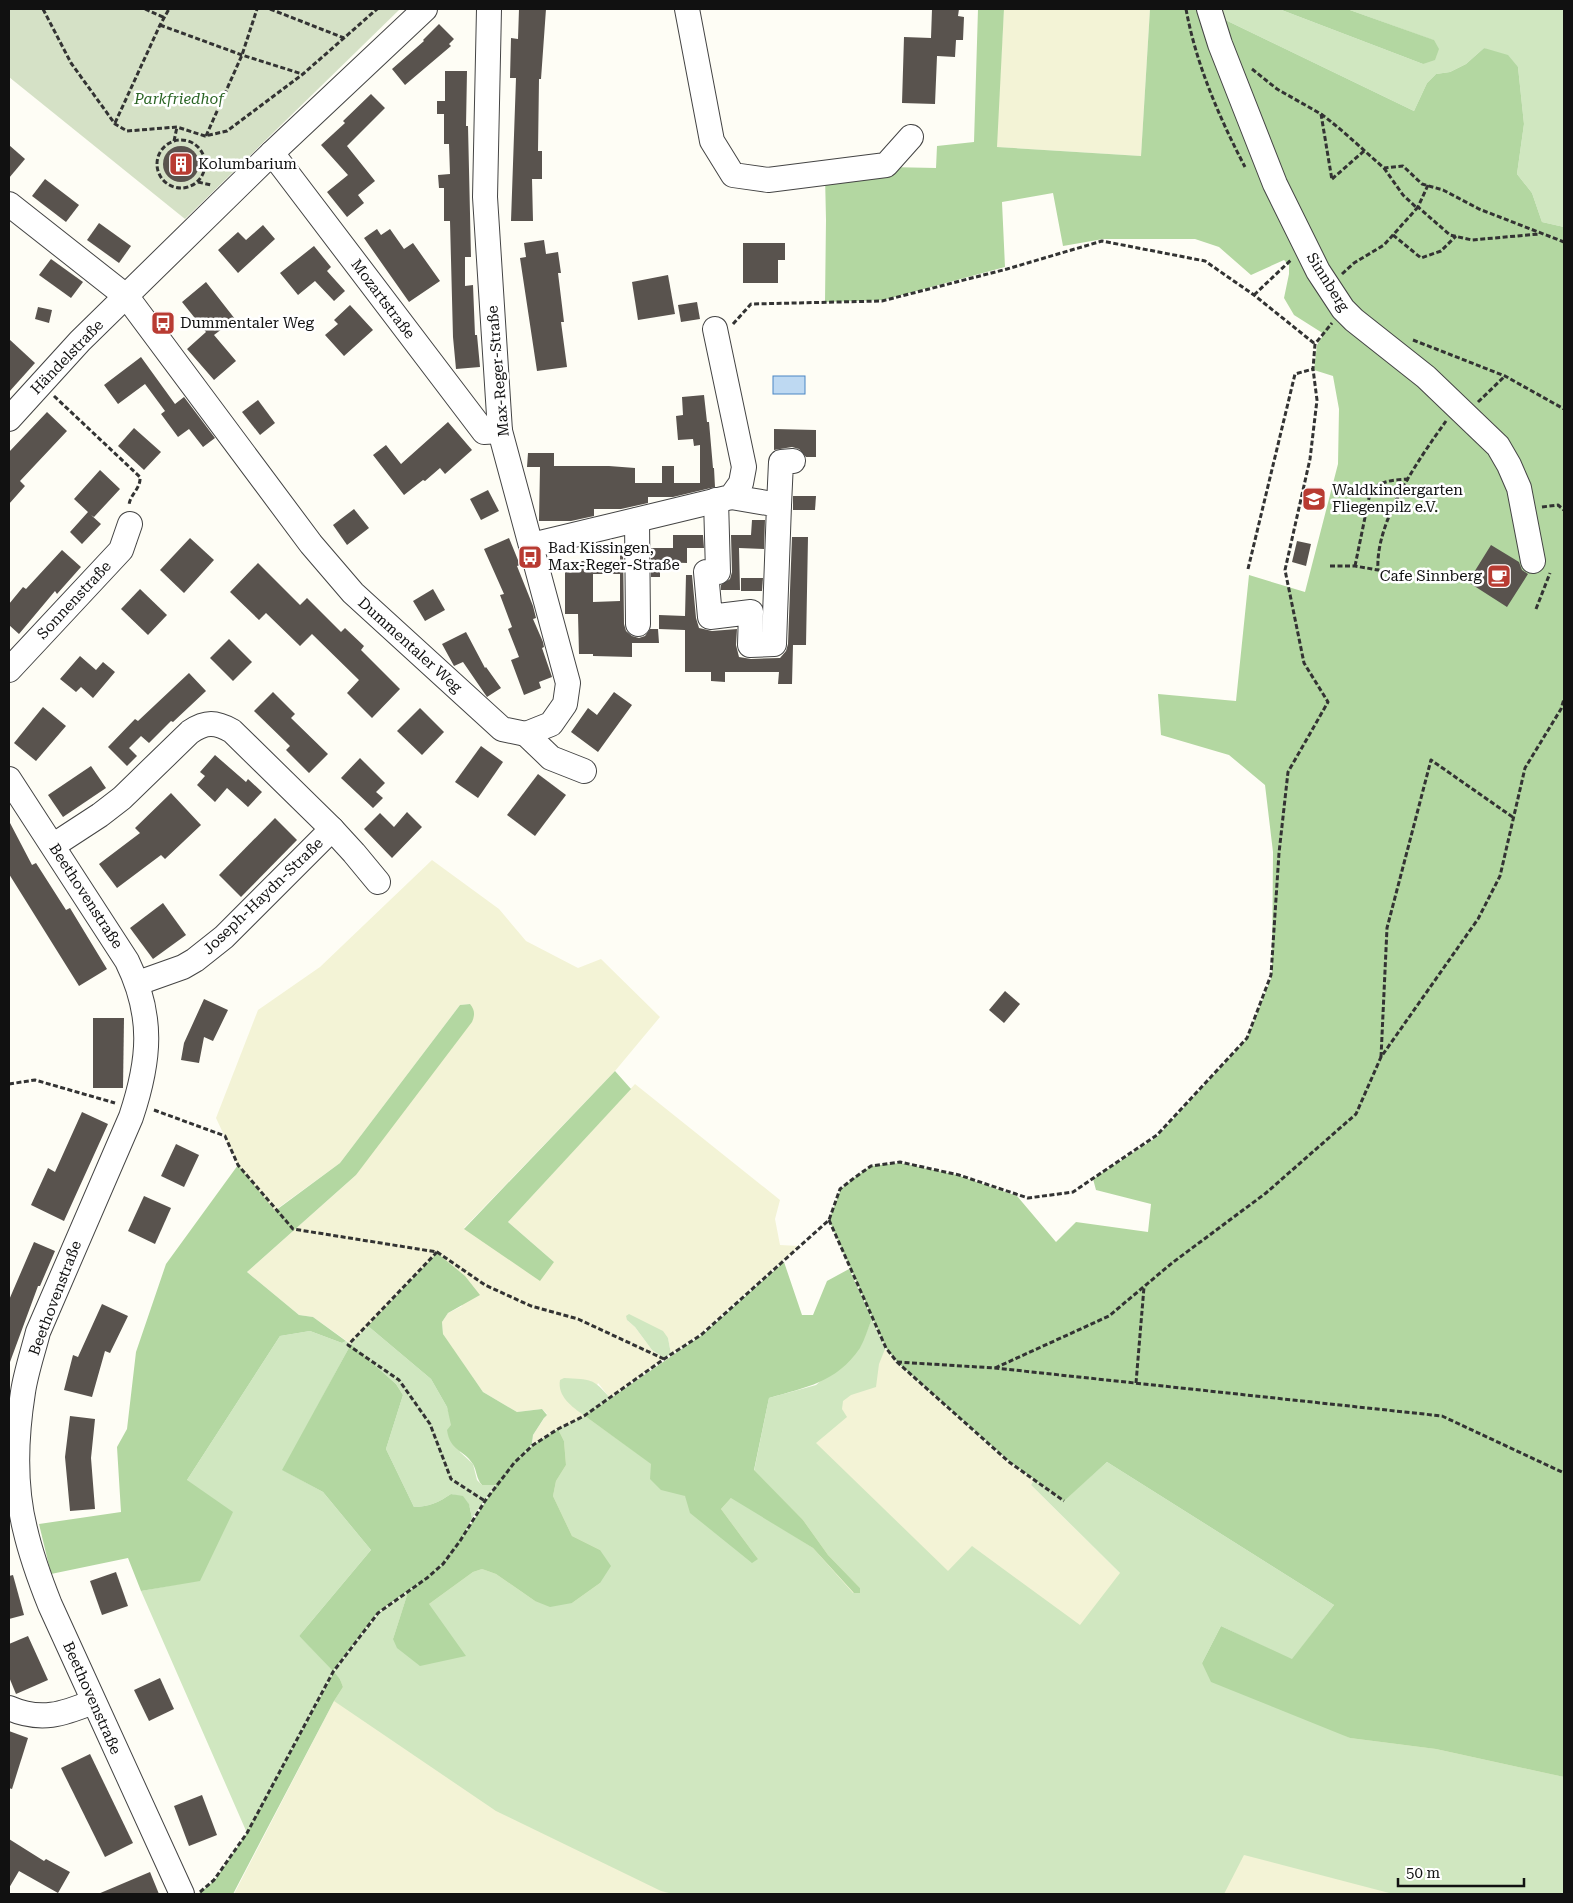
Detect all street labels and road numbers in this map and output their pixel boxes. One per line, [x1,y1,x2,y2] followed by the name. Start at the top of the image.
[1303,249,1353,315] street label: Sinnberg
[347,256,419,342] street label: Mozartstraße
[483,305,513,437] street label: Max-Reger-Straße
[27,316,107,398] street label: Händelstraße
[33,557,115,643] street label: Sonnenstraße
[354,593,466,697] street label: Dummentaler Weg
[199,834,327,958] street label: Joseph-Haydn-Straße
[45,840,127,952] street label: Beethovenstraße
[25,1238,85,1358] street label: Beethovenstraße
[59,1639,125,1757] street label: Beethovenstraße

